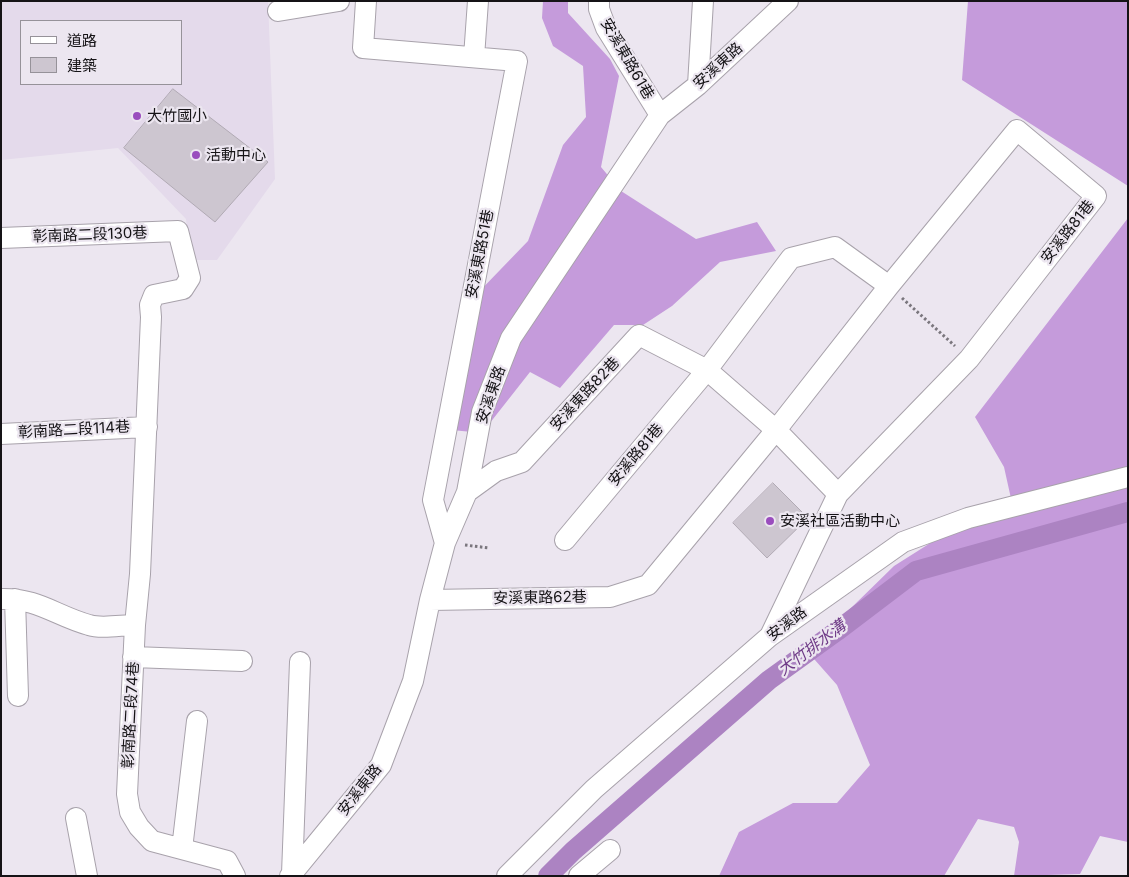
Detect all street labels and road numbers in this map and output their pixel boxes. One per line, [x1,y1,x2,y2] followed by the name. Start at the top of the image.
[597,15,657,103] street label: 安溪東路61巷
[690,39,746,93] street label: 安溪東路
[1038,197,1098,267] street label: 安溪路81巷
[463,208,497,300] street label: 安溪東路51巷
[32,224,148,246] street label: 彰南路二段130巷
[547,354,623,434] street label: 安溪東路82巷
[473,364,509,426] street label: 安溪東路
[18,418,130,442] street label: 彰南路二段114巷
[605,420,667,490] street label: 安溪路81巷
[493,588,587,608] street label: 安溪東路62巷
[764,603,810,645] street label: 安溪路
[119,661,143,769] street label: 彰南路二段74巷
[334,761,386,819] street label: 安溪東路

